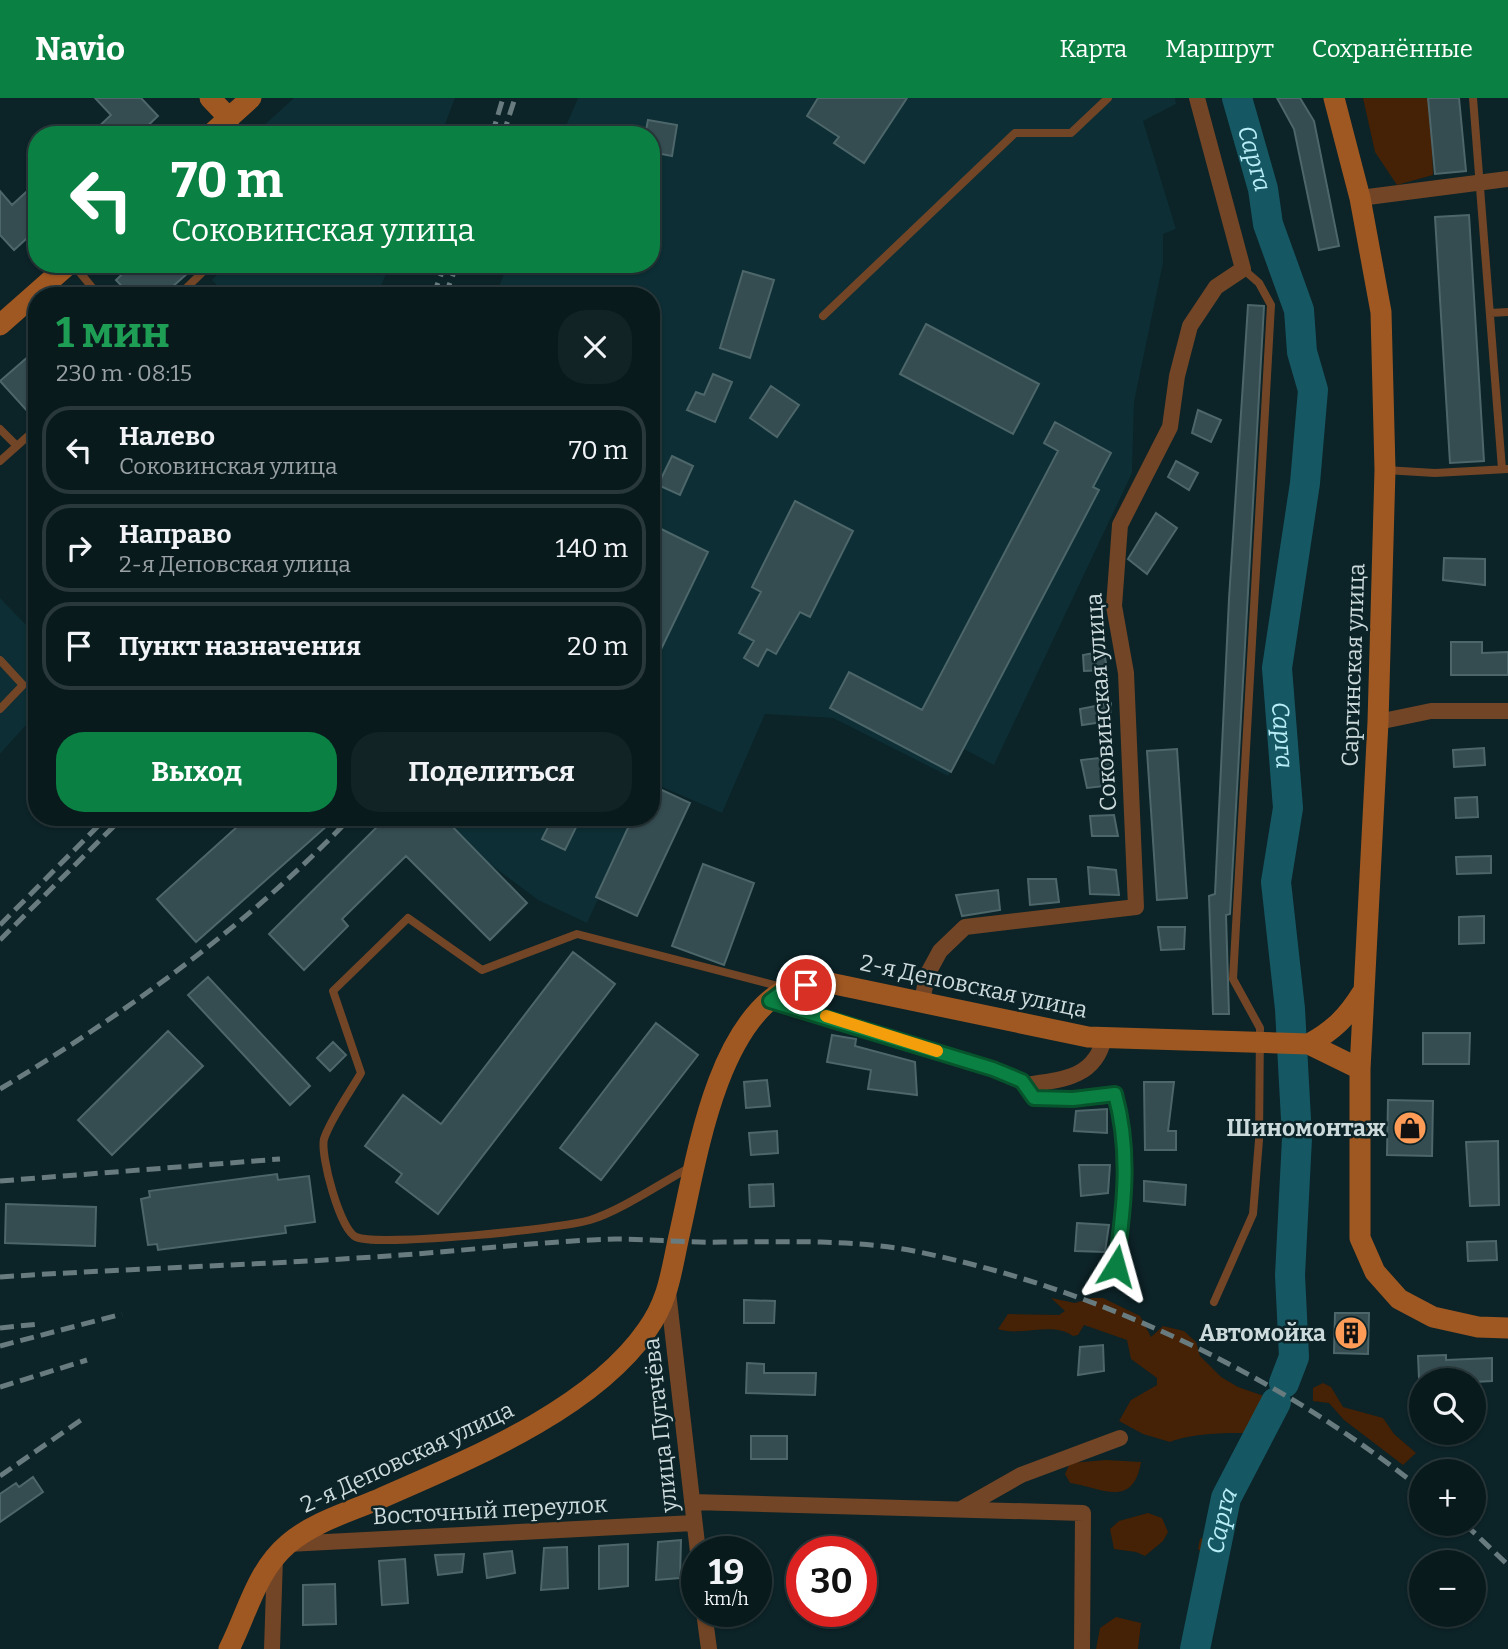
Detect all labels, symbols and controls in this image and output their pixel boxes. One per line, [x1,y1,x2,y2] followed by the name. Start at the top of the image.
[35,29,125,69] text: Navio
[1059,35,1127,63] text: Карта
[1165,35,1274,63] text: Маршрут
[1312,35,1473,63] text: Сохранённые
[1232,123,1277,195] water label: Сарга
[171,151,283,210] text: 70 m
[56,154,147,245] icon: left
[171,211,475,249] text: Соковинская улица
[56,308,170,358] text: 1 мин
[558,310,632,384] button: close
[56,359,192,387] text: 230 m · 08:15
[119,421,215,452] text: Налево
[60,431,98,469] icon: left
[569,435,628,466] text: 70 m
[119,452,338,480] text: Соковинская улица
[119,519,232,550] text: Направо
[60,529,98,567] icon: right
[556,533,628,564] text: 140 m
[119,550,351,578] text: 2-я Деповская улица
[1335,562,1371,767] street label: Саргинская улица
[1079,592,1123,812] street label: Соковинская улица
[60,627,98,665] icon: arrive
[119,631,361,662] text: Пункт назначения
[567,631,628,662] text: 20 m
[1266,701,1299,770] water label: Сарга
[56,732,337,812] button: Выход
[351,732,632,812] button: Поделиться
[858,948,1091,1024] street label: 2-я Деповская улица
[776,955,836,1015] pin
[787,966,825,1004] icon: arrive
[1391,1109,1429,1147] shop icon: Шиномонтаж
[1226,1114,1386,1142] place label: Шиномонтаж
[1079,1229,1153,1303] position arrow
[1332,1314,1370,1352] building icon: Автомойка
[1199,1319,1326,1347] place label: Автомойка
[637,1336,683,1515] street label: улица Пугачёва
[1409,1368,1486,1627] map controls
[1409,1368,1486,1445] button: search
[296,1395,518,1519] street label: 2-я Деповская улица
[1409,1459,1486,1536] button: +
[1201,1482,1243,1556] water label: Сарга
[372,1490,609,1530] street label: Восточный переулок
[786,1536,877,1627] speed limit sign: 30
[1409,1550,1486,1627] button: −
[709,1551,744,1593] text: 19
[704,1588,749,1610] text: km/h

